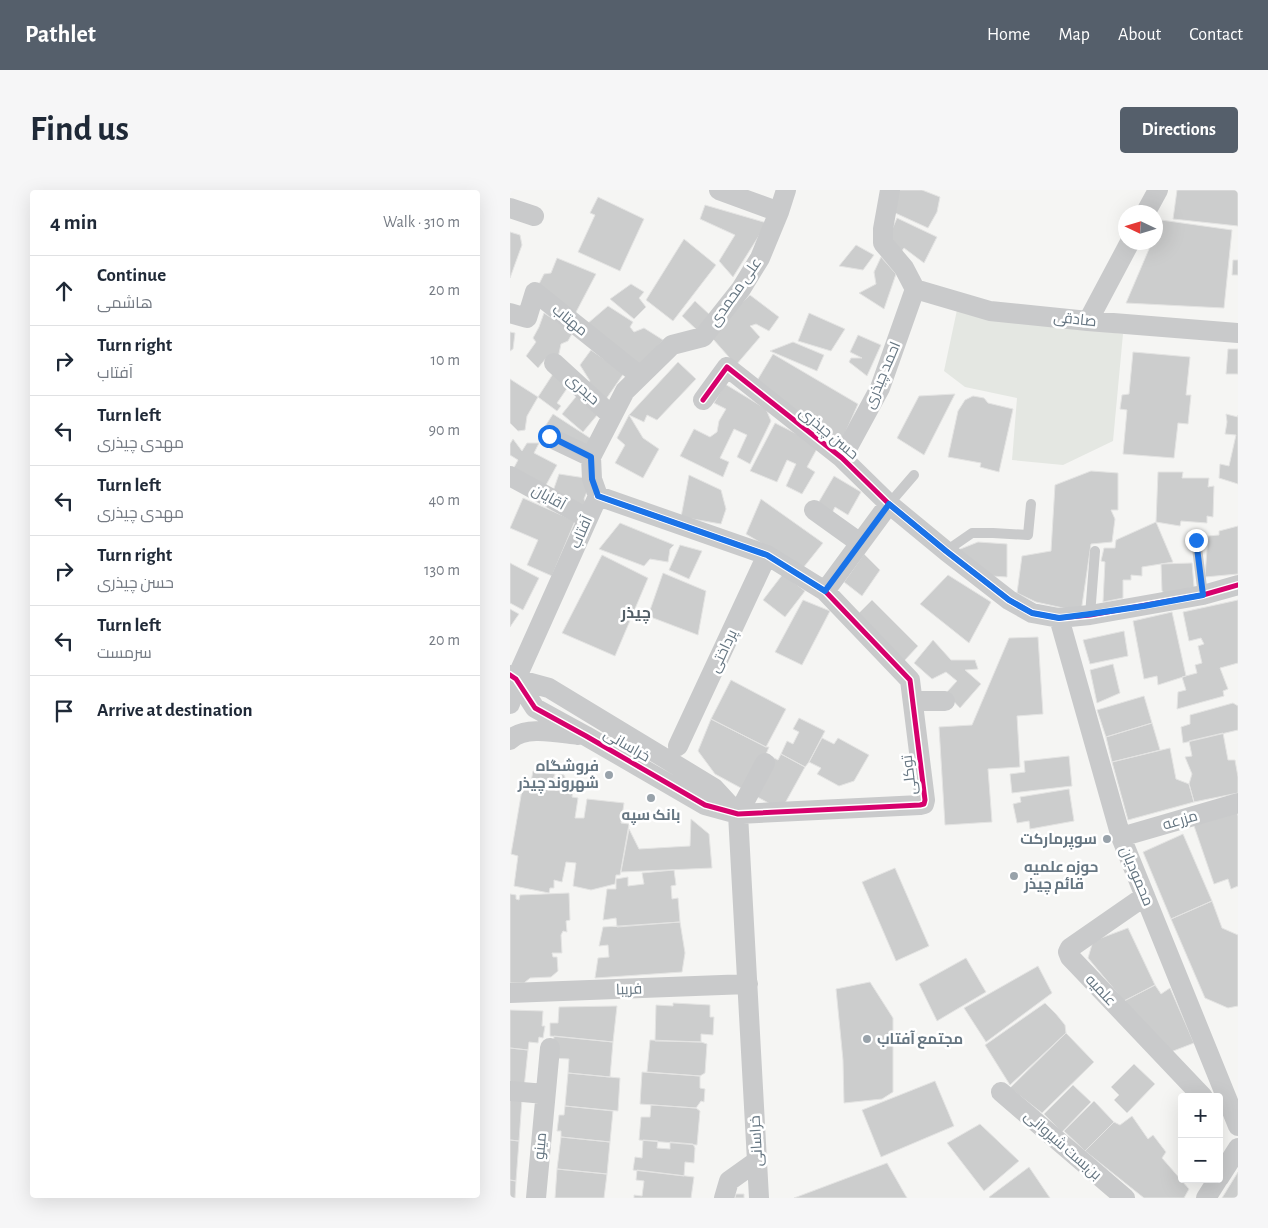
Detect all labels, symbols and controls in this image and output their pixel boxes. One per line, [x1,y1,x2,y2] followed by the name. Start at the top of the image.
[25,23,96,47] text: Pathlet
[987,26,1030,44] text: Home
[1058,26,1090,44] text: Map
[1118,26,1161,44] text: About
[1189,26,1243,44] text: Contact
[1120,107,1238,153] button: Directions
[30,112,129,147] text: Find us
[1118,205,1163,250] north arrow
[50,212,97,233] text: 4 min
[383,214,460,230] text: Walk · 310 m
[706,255,766,330] street label: علی محمدی
[97,266,166,285] text: Continue
[50,277,78,305] icon: ahead
[429,282,460,298] text: 20 m
[97,295,153,311] text: هاشمی
[548,302,590,340] street label: مهتاب
[1052,310,1097,331] street label: صادقی
[97,336,172,355] text: Turn right
[862,340,905,412] street label: احمد چیذری
[50,347,78,375] icon: right
[431,352,460,368] text: 10 m
[97,365,133,381] text: آفتاب
[562,371,602,409] street label: حیدری
[795,404,861,464] street label: حسن چیذری
[97,406,161,425] text: Turn left
[50,417,78,445] icon: left
[429,422,460,438] text: 90 m
[538,425,561,448] route start
[97,435,184,451] text: مهدی چیذری
[97,476,161,495] text: Turn left
[528,481,569,514] street label: آقایان
[50,487,78,515] icon: left
[428,492,460,508] text: 40 m
[97,505,184,521] text: مهدی چیذری
[567,513,595,551] street label: آفتاب
[1185,529,1208,552] route end
[97,546,172,565] text: Turn right
[50,557,78,585] icon: right
[424,562,460,578] text: 130 m
[97,575,174,591] text: حسن چیذری
[620,605,651,624] district label: چیذر
[97,616,161,635] text: Turn left
[50,627,78,655] icon: left
[707,627,742,676] street label: پرداختی
[429,632,460,648] text: 20 m
[97,645,152,661] text: سرمست
[50,697,78,725] icon: arrive
[97,701,253,720] text: Arrive at destination
[600,726,653,766] street label: خراسانی
[900,754,921,796] street label: توکلی
[517,758,599,794] place label: فروشگاه شهروند چیذر
[603,769,615,781] marker: فروشگاه شهروند چیذر
[645,792,657,804] marker: بانک سپه
[622,808,680,825] place label: بانک سپه
[1161,808,1200,834] street label: مزرعه
[1020,832,1097,850] place label: سوپرمارکت
[1101,833,1113,845] marker: سوپرمارکت
[1115,844,1156,909] street label: محمودیان
[1023,860,1098,895] place label: حوزه علمیه قائم چیذر
[1008,870,1020,882] marker: حوزه علمیه قائم چیذر
[1083,972,1119,1009] street label: علمیه
[616,982,643,998] street label: فریبا
[877,1030,963,1049] place label: مجتمع آفتاب
[861,1033,873,1045] marker: مجتمع آفتاب
[1178,1093,1223,1183] map controls
[1178,1093,1223,1138] button: +
[1020,1107,1105,1184] street label: بن‌بست شیروانی
[748,1115,767,1167] street label: خراسانی
[532,1132,550,1160] street label: مینو
[1178,1138,1223,1183] button: −

